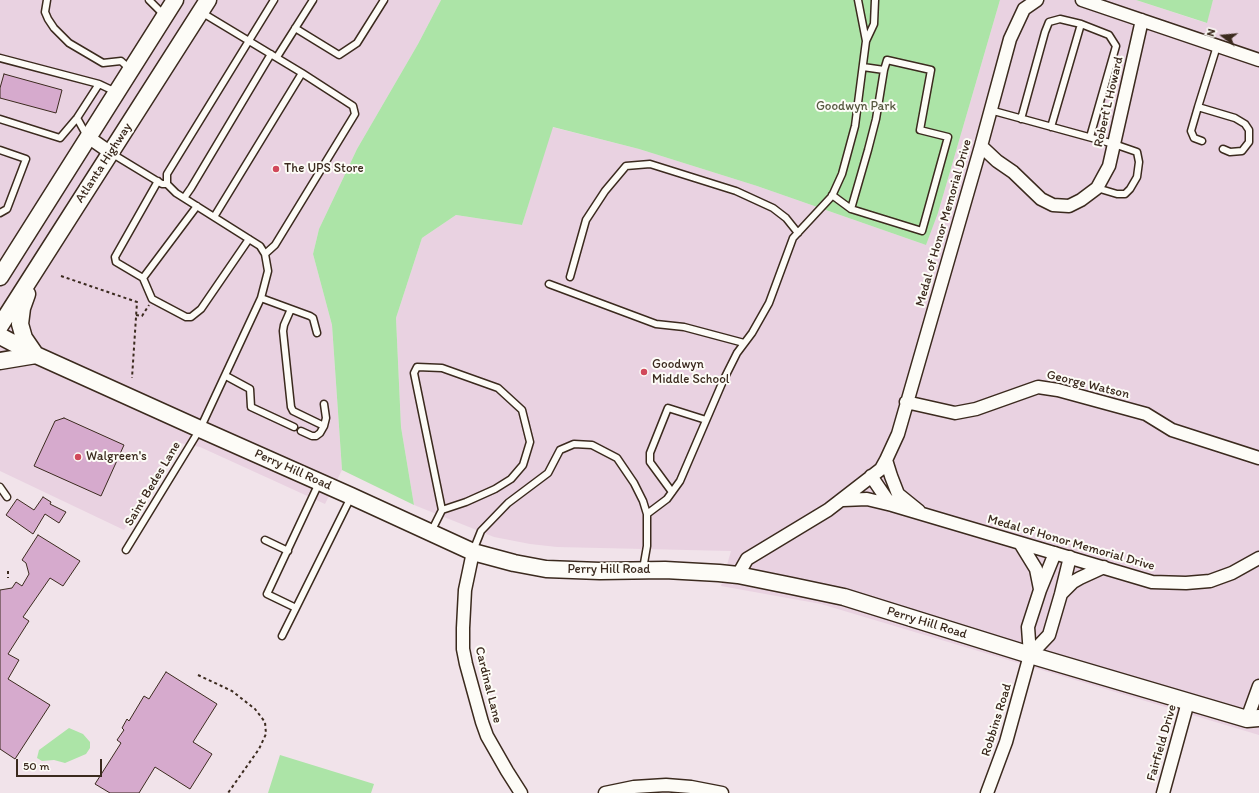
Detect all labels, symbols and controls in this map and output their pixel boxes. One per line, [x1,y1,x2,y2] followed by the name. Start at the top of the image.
[1203,16,1243,56] north arrow
[1204,27,1218,38] text: N
[1091,55,1127,149] street label: Robert L Howard
[816,99,896,115] park label: Goodwyn Park
[72,120,136,206] street label: Atlanta Highway
[913,138,975,308] street label: Medal of Honor Memorial Drive
[284,161,364,177] place label: The UPS Store
[271,164,281,174] marker: The UPS Store
[652,357,729,388] place label: Goodwyn Middle School
[639,367,649,377] marker: Goodwyn Middle School
[1045,367,1131,403] street label: George Watson
[122,439,184,529] street label: Saint Bedes Lane
[252,446,334,494] street label: Perry Hill Road
[86,449,147,465] place label: Walgreen's
[73,452,83,462] marker: Walgreen's
[986,512,1156,574] street label: Medal of Honor Memorial Drive
[568,562,650,578] street label: Perry Hill Road
[885,603,969,643] street label: Perry Hill Road
[471,645,505,725] street label: Cardinal Lane
[979,682,1015,758] street label: Robbins Road
[1144,703,1180,783] street label: Fairfield Drive
[18,751,104,777] scale bar
[23,759,49,773] text: 50 m

